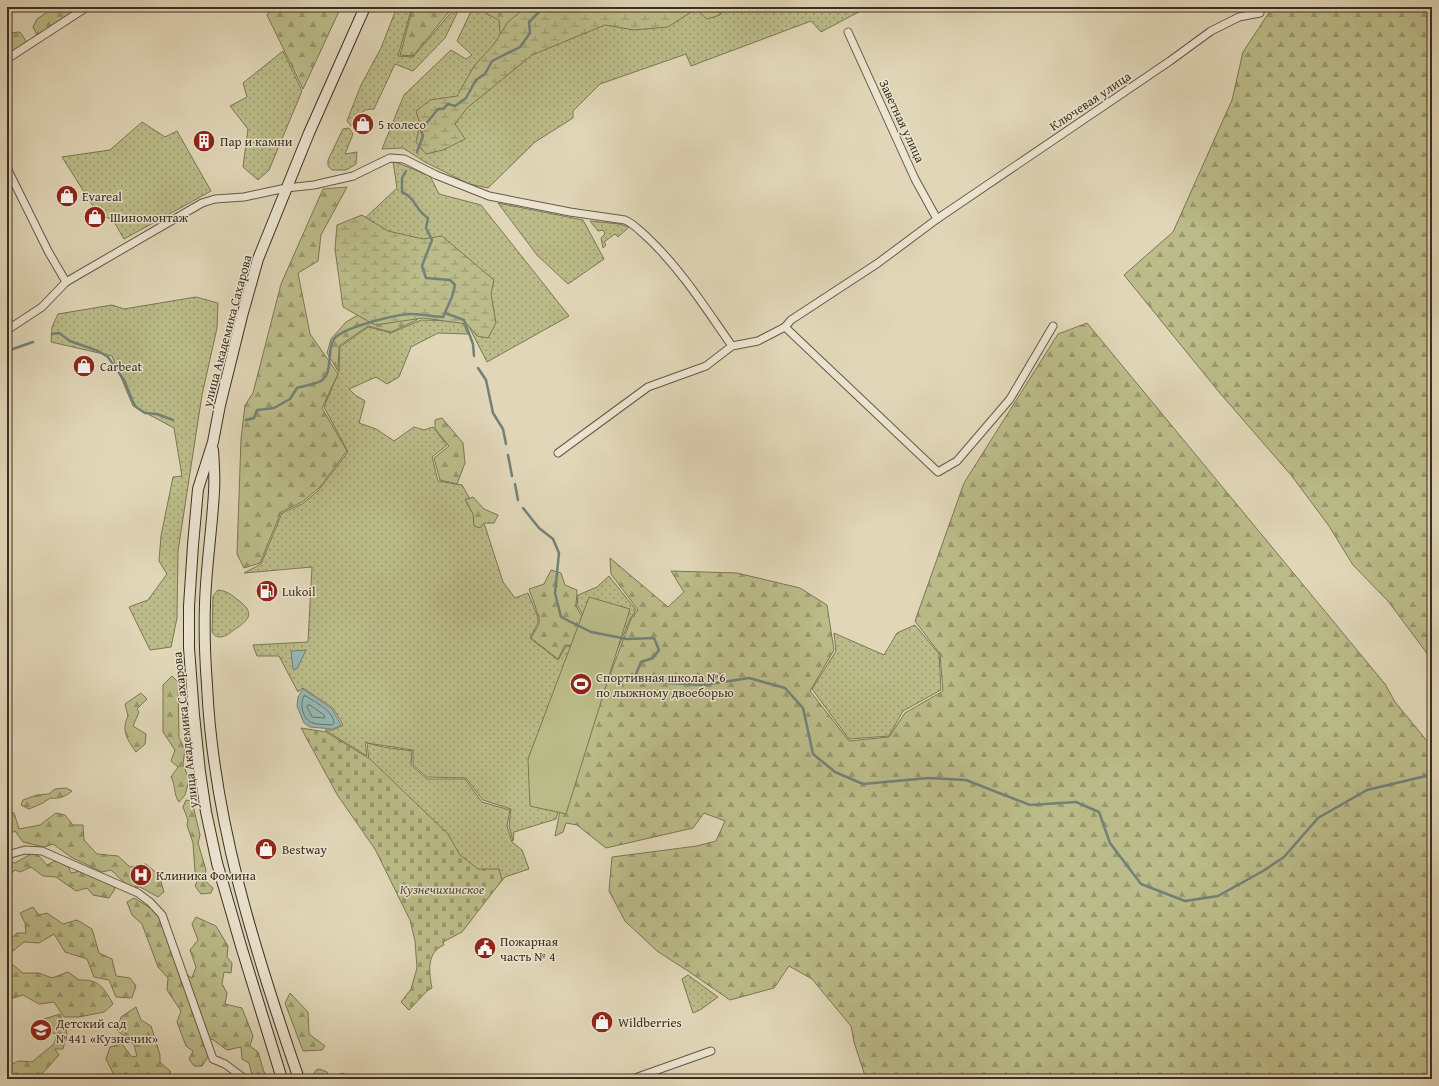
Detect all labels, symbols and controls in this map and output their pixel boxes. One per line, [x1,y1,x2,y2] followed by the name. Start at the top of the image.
[1045,66,1135,135] street label: Ключевая улица
[874,76,930,166] street label: Заветная улица
[350,111,376,137] shop icon: 5 колесо
[378,115,427,134] place label: 5 колесо
[191,128,217,154] building icon: Пар и камни
[220,132,293,151] place label: Пар и камни
[54,183,80,209] shop icon: Evareal
[82,187,122,206] place label: Evareal
[82,204,108,230] shop icon: Шиномонтаж
[110,208,189,227] place label: Шиномонтаж
[197,252,257,410] street label: улица Академика Сахарова
[71,353,97,379] shop icon: Carbeat
[100,357,143,376] place label: Carbeat
[254,578,280,604] fuel station icon: Lukoil
[282,582,316,601] place label: Lukoil
[167,650,203,810] street label: улица Академика Сахарова
[596,668,734,702] place label: Спортивная школа №6 по лыжному двоеборью
[568,671,594,697] sports icon: Спортивная школа №6 по лыжному двоеборью
[253,836,279,862] shop icon: Bestway
[282,840,327,859] place label: Bestway
[128,862,154,888] hospital icon: Клиника Фомина
[156,866,257,885] place label: Клиника Фомина
[400,880,484,899] park label: Кузнечихинское
[500,932,558,966] place label: Пожарная часть № 4
[472,935,498,961] public building icon: Пожарная часть № 4
[589,1009,615,1035] shop icon: Wildberries
[618,1013,682,1032] place label: Wildberries
[55,1014,158,1048] place label: Детский сад №441 «Кузнечик»
[28,1017,54,1043] school or university icon: Детский сад №441 «Кузнечик»

